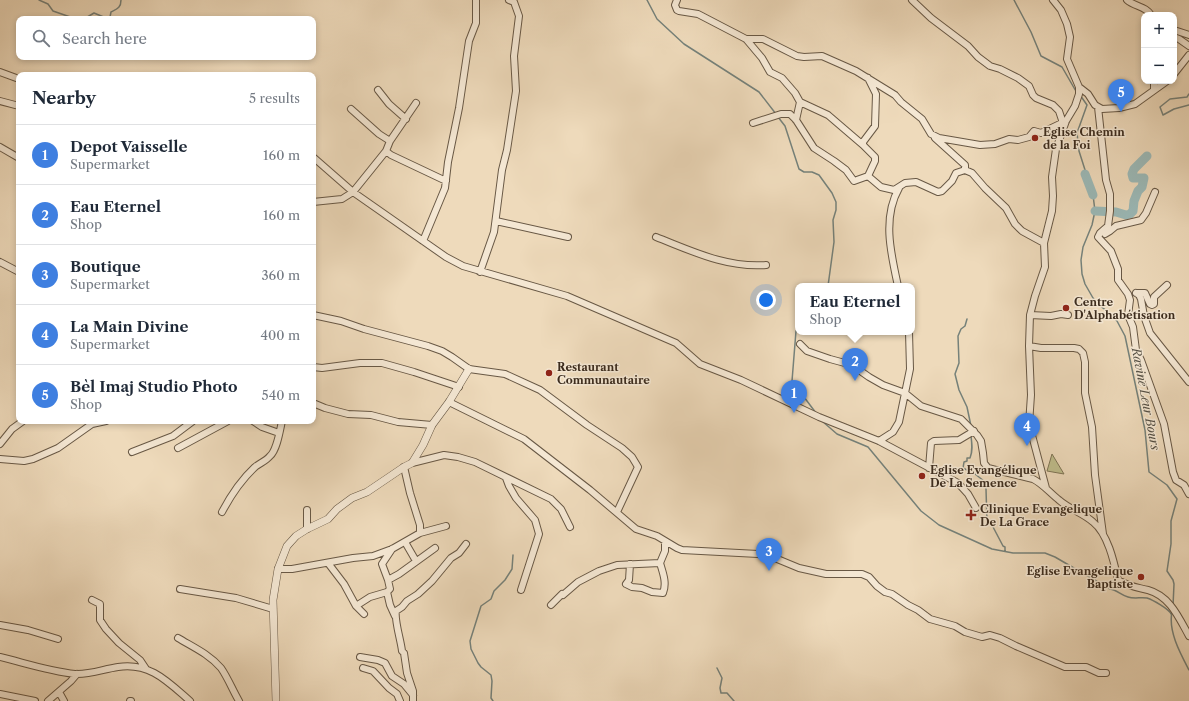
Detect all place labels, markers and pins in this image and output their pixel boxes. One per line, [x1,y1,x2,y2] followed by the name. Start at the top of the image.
[1108,79,1134,112] pin: 5
[1043,125,1125,152] place label: Eglise Chemin de la Foi
[1030,133,1040,143] marker: Eglise Chemin de la Foi
[1074,295,1176,322] place label: Centre D'Alphabétisation
[1061,303,1071,313] marker: Centre D'Alphabétisation
[842,348,868,381] pin: 2
[557,360,650,387] place label: Restaurant Communautaire
[544,368,554,378] marker: Restaurant Communautaire
[781,380,807,413] pin: 1
[1014,413,1040,446] pin: 4
[930,463,1037,490] place label: Eglise Evangélique De La Semence
[917,471,927,481] marker: Eglise Evangélique De La Semence
[980,502,1102,529] place label: Clinique Evangelique De La Grace
[965,509,977,521] marker: Clinique Evangelique De La Grace
[756,538,782,571] pin: 3
[1026,564,1133,591] place label: Eglise Evangelique Baptiste
[1136,572,1146,582] marker: Eglise Evangelique Baptiste

